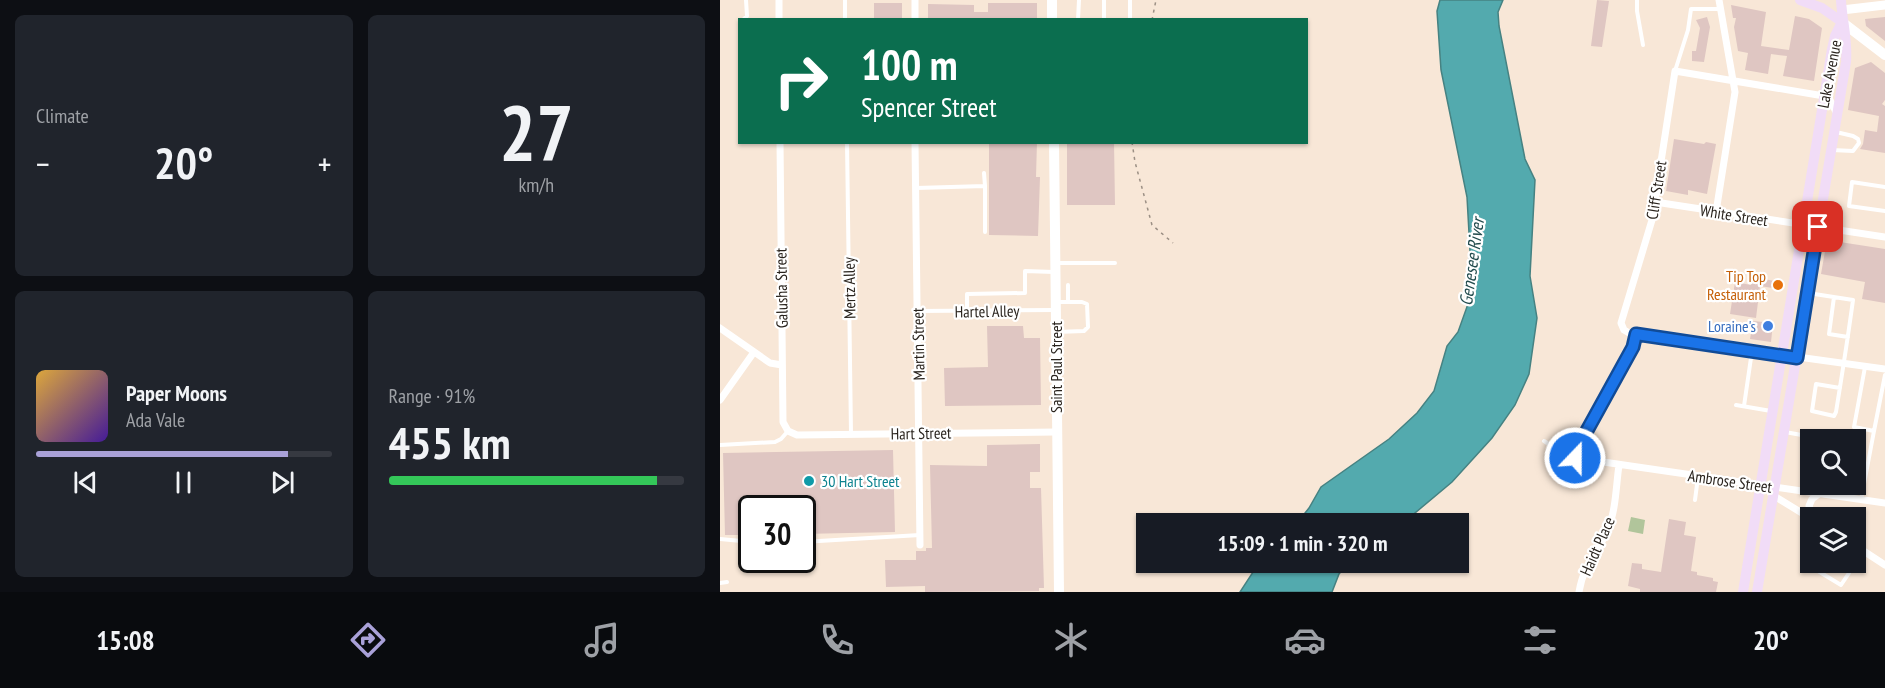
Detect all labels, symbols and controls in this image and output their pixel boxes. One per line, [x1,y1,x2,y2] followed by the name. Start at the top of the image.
[861,37,958,92] text: 100 m
[1813,38,1845,110] street label: Lake Avenue
[762,42,840,120] icon: right
[499,82,574,183] text: 27
[861,90,997,124] text: Spencer Street
[36,103,89,129] text: Climate
[154,133,213,191] text: 20°
[36,142,50,185] text: −
[318,142,332,185] text: +
[1641,159,1671,221] street label: Cliff Street
[519,172,554,198] text: km/h
[1699,200,1770,230] street label: White Street
[1792,201,1843,252] pin
[1801,210,1834,243] icon: arrive
[1454,214,1489,307] water label: Genesee River
[770,247,792,328] street label: Galusha Street
[838,257,860,319] street label: Mertz Alley
[1707,266,1767,304] place label: Tip Top Restaurant
[1771,278,1785,292] marker: Tip Top Restaurant
[954,300,1020,322] street label: Hartel Alley
[907,307,929,381] street label: Martin Street
[1708,316,1756,336] place label: Loraine's
[1761,319,1775,333] marker: Loraine's
[1046,320,1066,413] street label: Saint Paul Street
[126,379,227,407] text: Paper Moons
[389,383,475,409] text: Range · 91%
[126,407,185,433] text: Ada Vale
[389,413,511,471] text: 455 km
[891,422,952,444] street label: Hart Street
[1543,426,1607,490] position arrow
[1800,429,1866,573] map controls
[1800,429,1866,495] button: search
[1687,465,1774,497] street label: Ambrose Street
[69,466,102,499] icon: previous
[167,466,200,499] icon: pause
[266,466,299,499] icon: next
[821,471,900,491] place label: 30 Hart Street
[802,474,816,488] marker: 30 Hart Street
[738,495,816,573] speed limit sign: 30
[1800,507,1866,573] button: layers
[1575,513,1619,579] street label: Haidt Place
[1217,529,1388,557] text: 15:09 · 1 min · 320 m
[347,619,389,661] icon: directions
[581,619,623,661] icon: music
[816,619,858,661] icon: phone
[1050,619,1092,661] icon: climate
[1284,619,1326,661] icon: car
[1519,619,1561,661] icon: filters
[96,623,155,657] text: 15:08
[1753,623,1789,657] text: 20°

